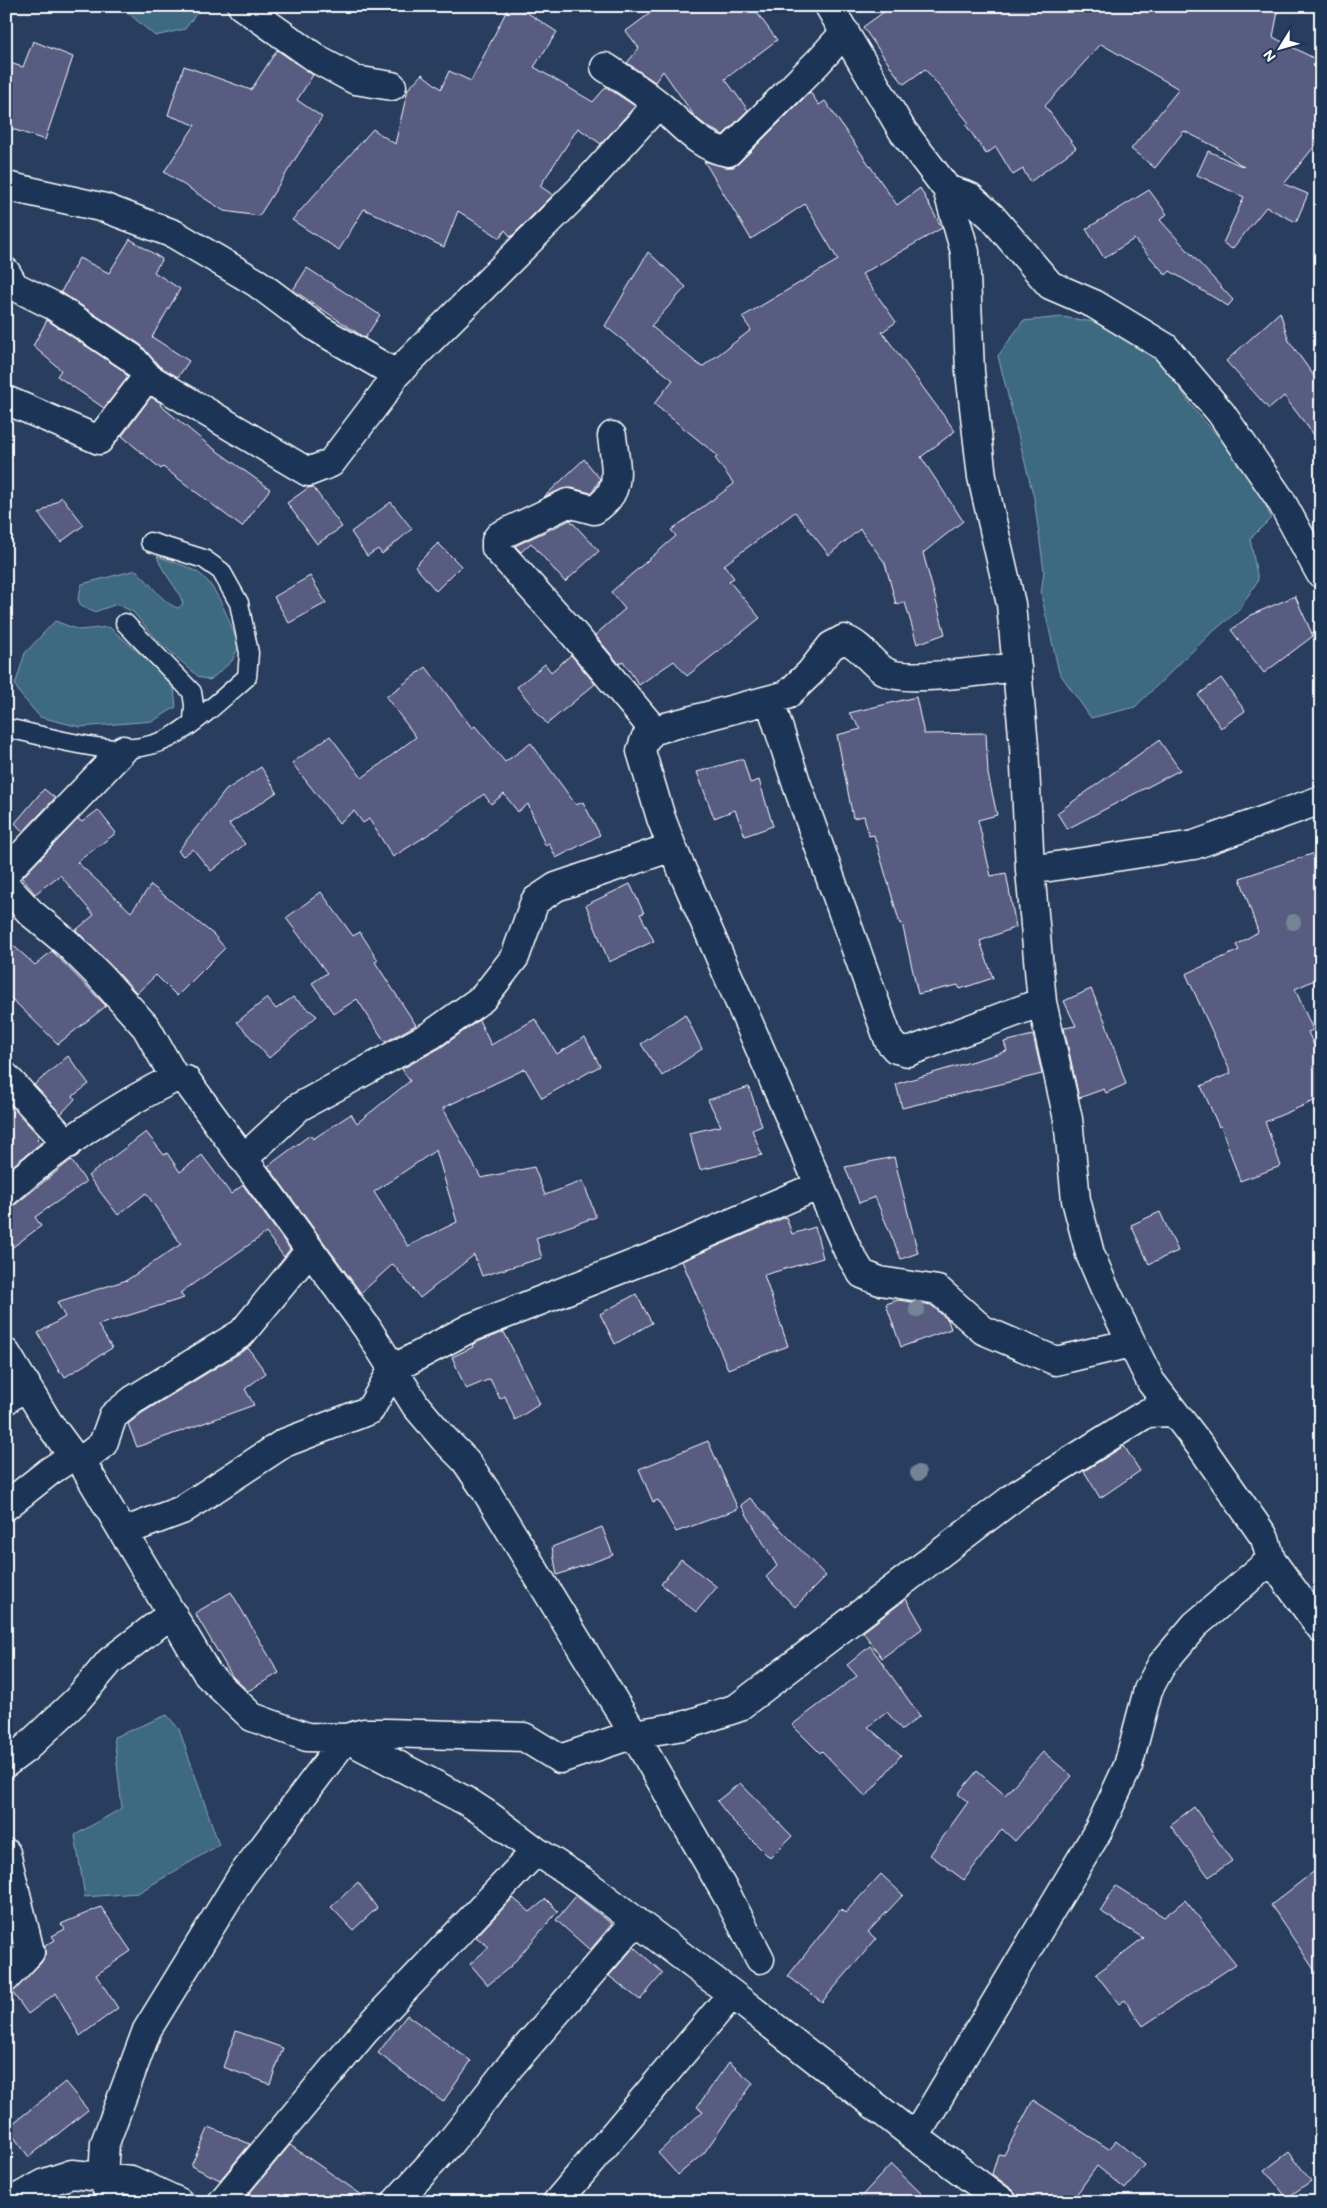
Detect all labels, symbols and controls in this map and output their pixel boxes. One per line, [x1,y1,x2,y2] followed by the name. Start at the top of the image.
[1254,22,1304,72] north arrow
[1260,46,1280,65] text: N

